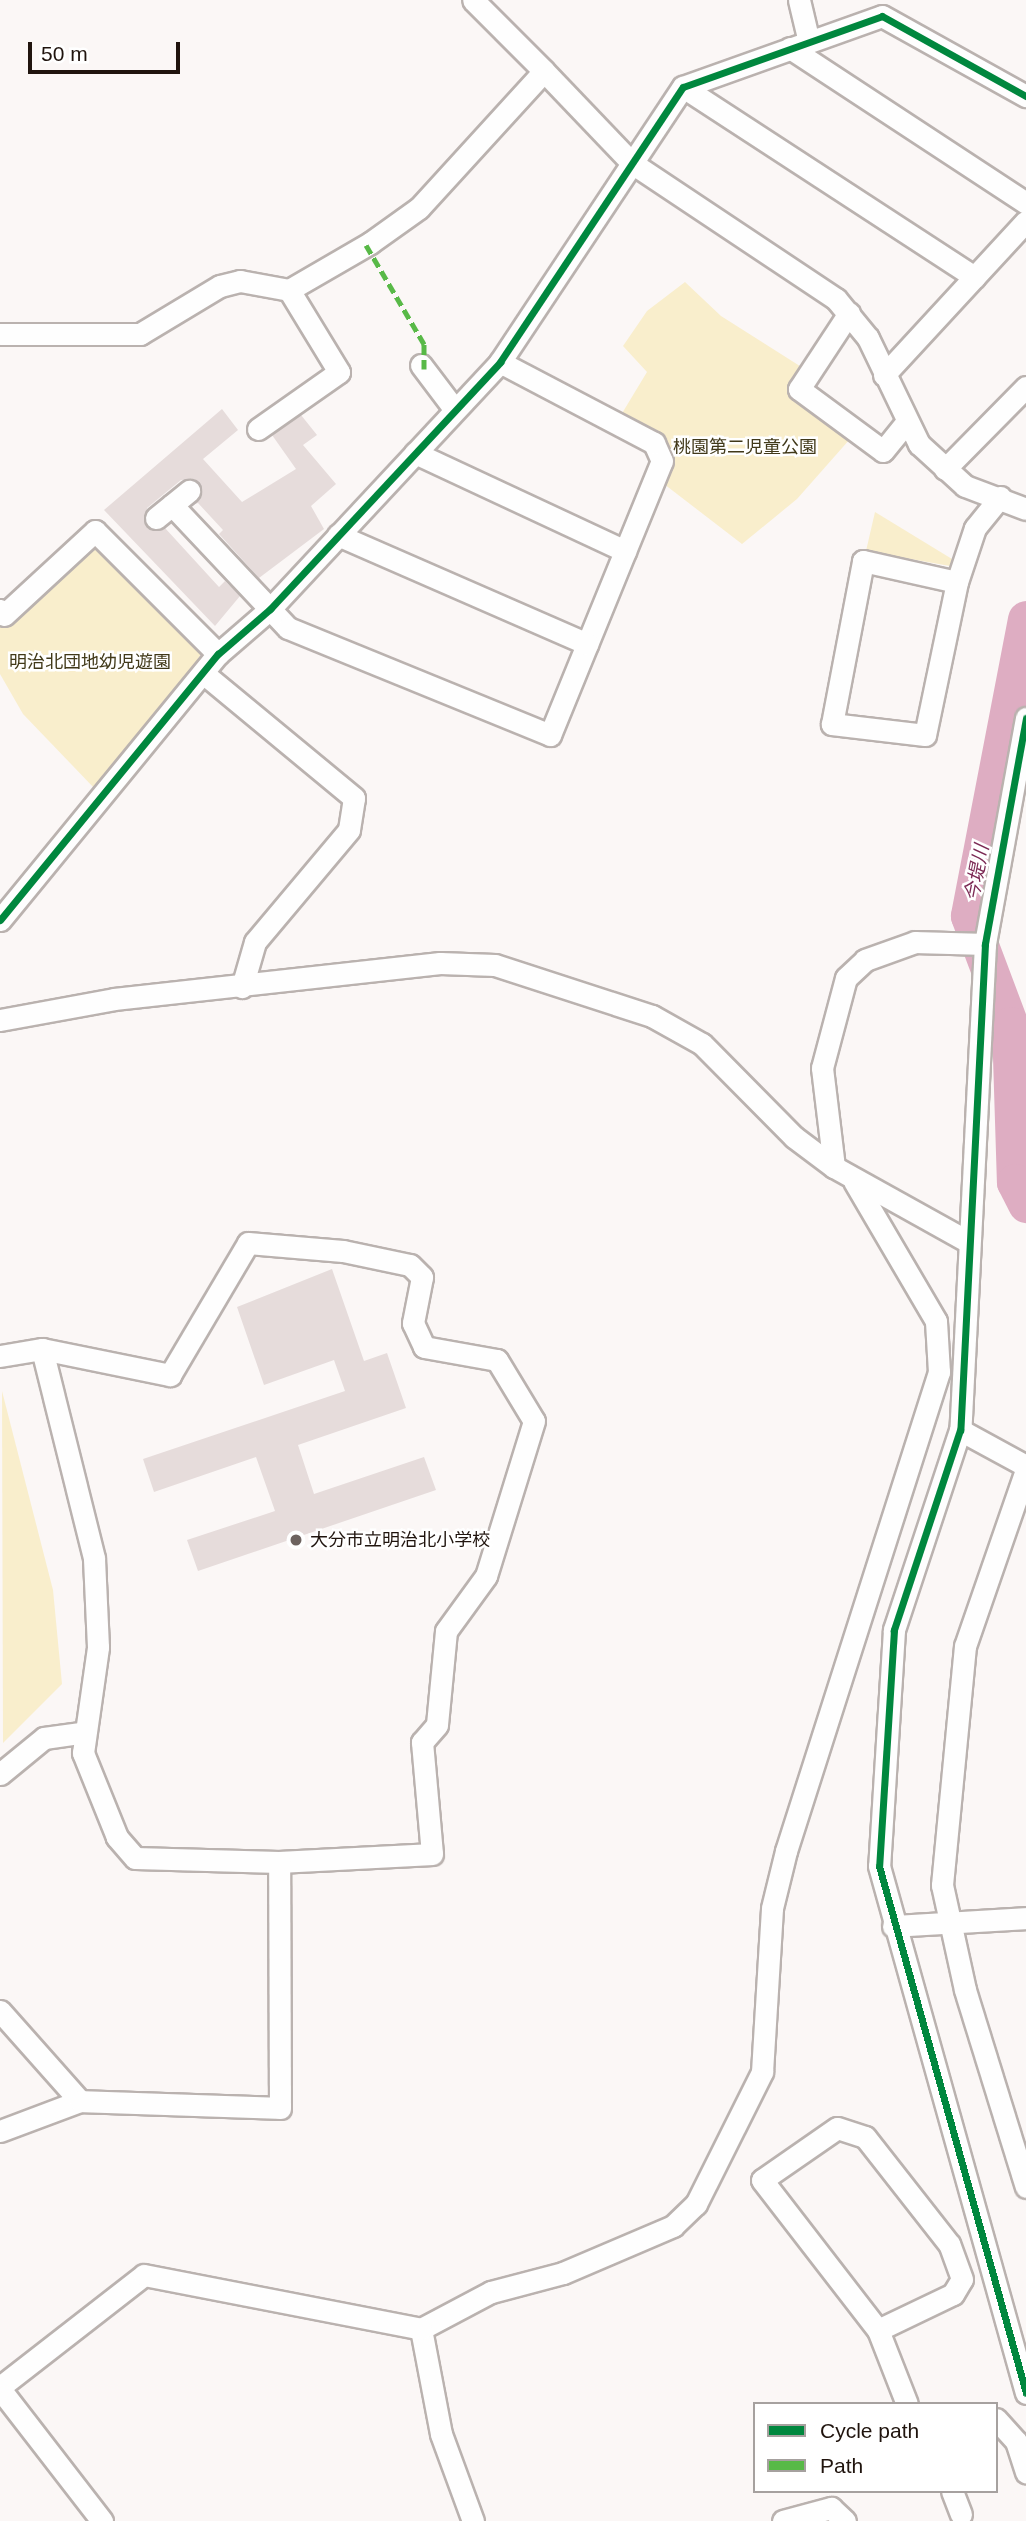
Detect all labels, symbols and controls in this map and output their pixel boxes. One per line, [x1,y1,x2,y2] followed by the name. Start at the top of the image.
[32,28,184,72] scale bar
[41,42,88,65] text: 50 m
[673,436,817,458] park label: 桃園第二児童公園
[9,651,171,673] park label: 明治北団地幼児遊園
[960,843,994,903] water label: 今堤川
[310,1529,490,1551] place label: 大分市立明治北小学校
[288,1532,304,1548] marker: 大分市立明治北小学校
[753,2402,998,2493] legend
[820,2419,919,2442] text: Cycle path
[820,2454,863,2477] text: Path

